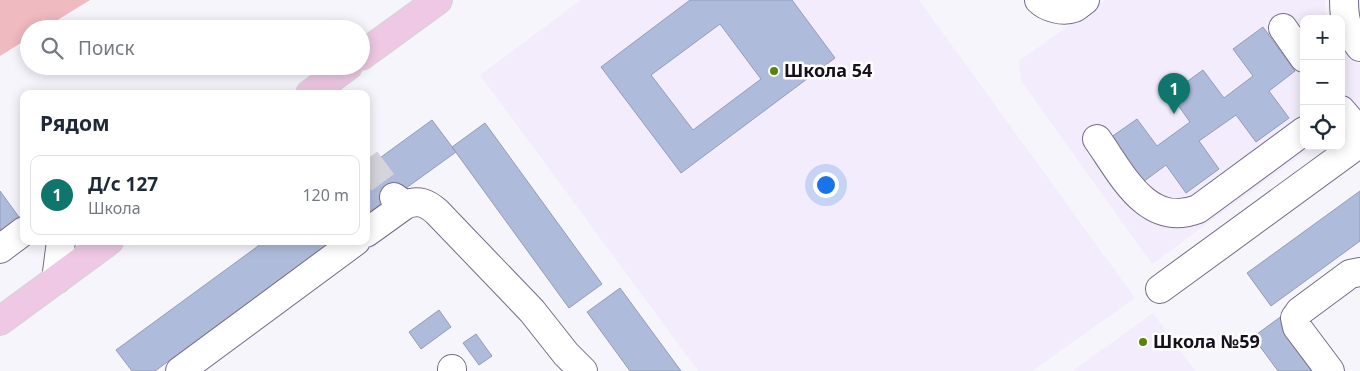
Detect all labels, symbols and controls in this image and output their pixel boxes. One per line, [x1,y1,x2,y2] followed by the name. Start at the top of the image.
[1300,15,1345,150] map controls
[1300,15,1345,60] button: +
[20,20,370,75] search box
[38,34,66,62] icon: search
[78,35,134,61] text: Поиск
[784,58,872,82] place label: Школа 54
[1300,60,1345,105] button: −
[768,65,780,77] marker: Школа 54
[1158,73,1190,114] pin: 1
[1300,105,1345,150] button: locate
[40,109,110,137] text: Рядом
[88,171,158,197] text: Д/с 127
[813,172,839,198] your location
[52,184,62,206] text: 1
[302,184,349,206] text: 120 m
[88,197,141,219] text: Школа
[1153,329,1260,353] place label: Школа №59
[1137,336,1149,348] marker: Школа №59

